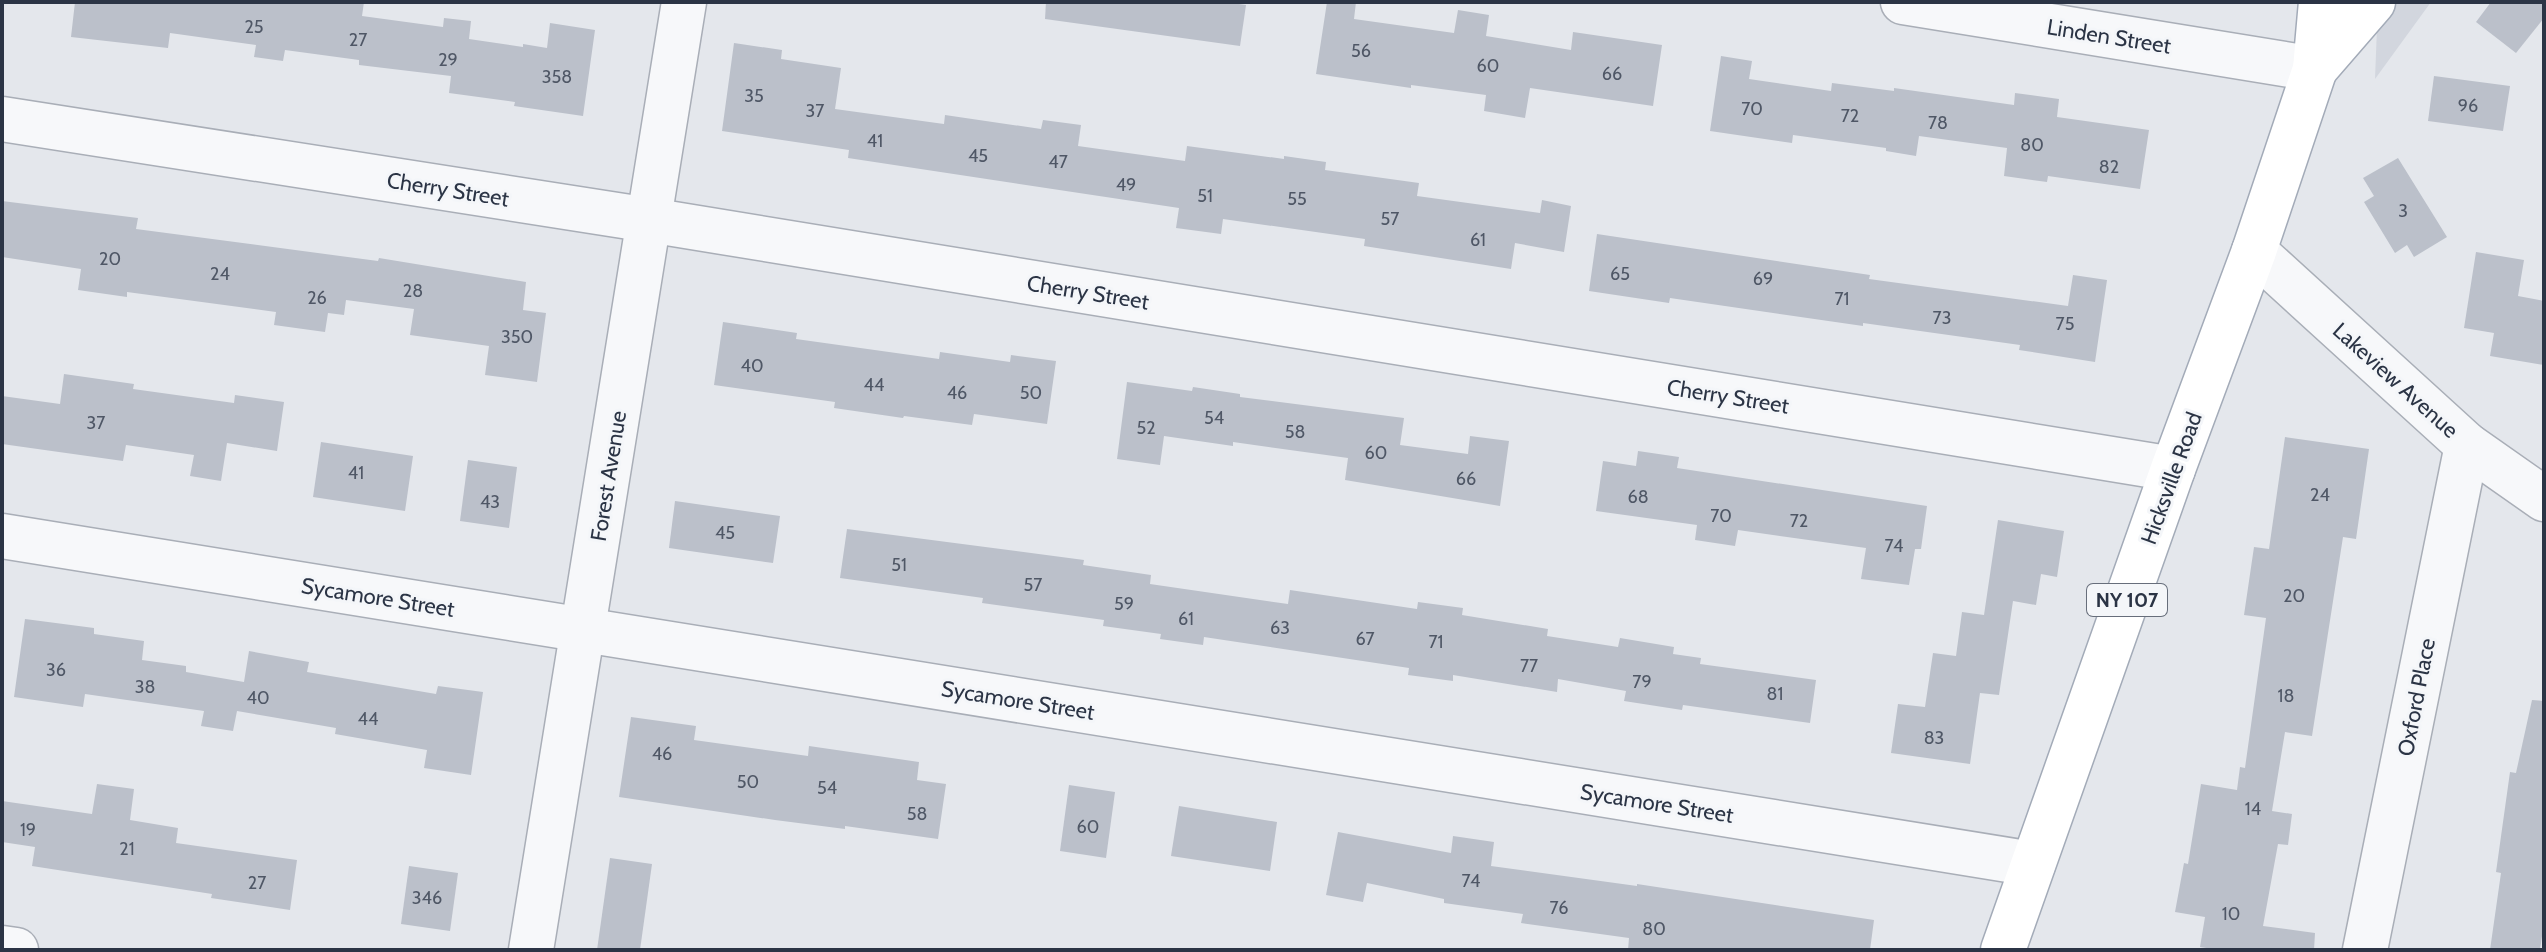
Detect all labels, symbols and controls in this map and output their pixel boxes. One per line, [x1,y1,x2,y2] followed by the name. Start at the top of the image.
[2045,13,2173,60] street label: Linden Street
[244,16,264,38] house number: 25
[349,29,367,51] house number: 27
[1351,40,1371,62] house number: 56
[438,49,458,71] house number: 29
[1477,55,1499,77] house number: 60
[1602,63,1622,85] house number: 66
[542,66,572,88] house number: 358
[744,85,764,107] house number: 35
[2458,95,2478,117] house number: 96
[1741,98,1763,120] house number: 70
[806,100,824,122] house number: 37
[1841,105,1859,127] house number: 72
[1928,112,1948,134] house number: 78
[867,130,883,152] house number: 41
[2020,134,2044,156] house number: 80
[968,145,988,167] house number: 45
[1048,151,1068,173] house number: 47
[2099,156,2119,178] house number: 82
[385,167,511,213] street label: Cherry Street
[1116,174,1136,196] house number: 49
[1197,185,1213,207] house number: 51
[1287,188,1307,210] house number: 55
[2398,200,2408,222] house number: 3
[1381,208,1399,230] house number: 57
[1470,229,1486,251] house number: 61
[99,248,121,270] house number: 20
[210,263,230,285] house number: 24
[1610,263,1630,285] house number: 65
[1753,268,1773,290] house number: 69
[1025,270,1151,316] street label: Cherry Street
[403,280,423,302] house number: 28
[307,287,327,309] house number: 26
[1835,288,1849,310] house number: 71
[1933,307,1951,329] house number: 73
[2056,313,2074,335] house number: 75
[2327,317,2464,444] street label: Lakeview Avenue
[501,326,533,348] house number: 350
[741,355,763,377] house number: 40
[864,374,884,396] house number: 44
[1665,374,1791,420] street label: Cherry Street
[947,382,967,404] house number: 46
[1020,382,1042,404] house number: 50
[1204,407,1224,429] house number: 54
[2135,408,2208,548] street label: Hicksville Road
[585,409,632,543] street label: Forest Avenue
[87,412,105,434] house number: 37
[1136,417,1156,439] house number: 52
[1285,421,1305,443] house number: 58
[1365,442,1387,464] house number: 60
[348,462,364,484] house number: 41
[1456,468,1476,490] house number: 66
[2310,484,2330,506] house number: 24
[1627,486,1649,508] house number: 68
[480,491,500,513] house number: 43
[1710,505,1732,527] house number: 70
[1790,510,1808,532] house number: 72
[715,522,735,544] house number: 45
[1885,535,1903,557] house number: 74
[891,554,907,576] house number: 51
[299,572,457,623] street label: Sycamore Street
[1024,574,1042,596] house number: 57
[2087,584,2167,616] road number: NY 107
[2283,585,2305,607] house number: 20
[1114,593,1134,615] house number: 59
[1178,608,1194,630] house number: 61
[1270,617,1290,639] house number: 63
[1355,628,1375,650] house number: 67
[1429,631,1443,653] house number: 71
[2392,636,2441,758] street label: Oxford Place
[1520,655,1538,677] house number: 77
[46,659,66,681] house number: 36
[1632,671,1652,693] house number: 79
[939,675,1097,726] street label: Sycamore Street
[135,676,155,698] house number: 38
[1767,683,1783,705] house number: 81
[2278,685,2294,707] house number: 18
[247,687,269,709] house number: 40
[358,708,378,730] house number: 44
[1924,727,1944,749] house number: 83
[652,743,672,765] house number: 46
[737,771,759,793] house number: 50
[817,777,837,799] house number: 54
[1578,778,1736,829] street label: Sycamore Street
[2245,798,2261,820] house number: 14
[907,803,927,825] house number: 58
[1077,816,1099,838] house number: 60
[20,819,36,841] house number: 19
[119,838,135,860] house number: 21
[1462,870,1480,892] house number: 74
[248,872,266,894] house number: 27
[412,887,442,909] house number: 346
[1550,897,1568,919] house number: 76
[2222,903,2240,925] house number: 10
[1642,918,1666,940] house number: 80

